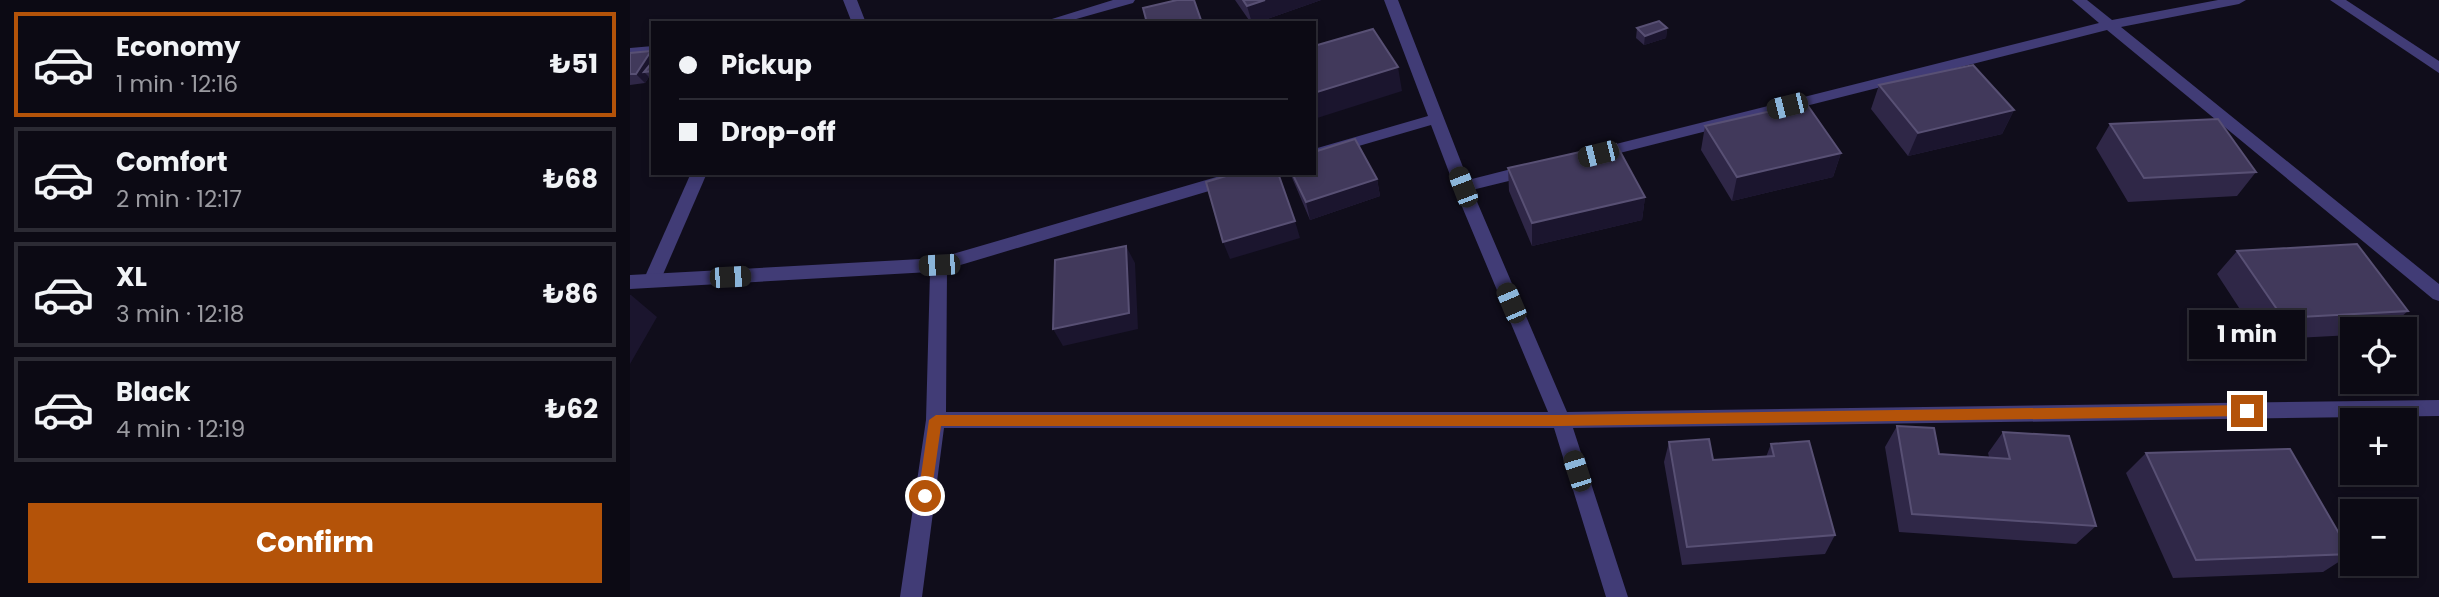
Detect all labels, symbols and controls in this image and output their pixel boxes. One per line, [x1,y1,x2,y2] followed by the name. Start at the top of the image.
[116,29,240,65] text: Economy
[32,33,95,96] icon: car
[550,46,598,82] text: ₺51
[721,47,812,83] text: Pickup
[116,68,238,100] text: 1 min · 12:16
[1765,91,1810,121] car
[721,114,836,150] text: Drop-off
[1576,139,1621,169] car
[116,144,228,180] text: Comfort
[32,148,95,211] icon: car
[543,161,598,197] text: ₺68
[1446,164,1481,210] car
[116,183,242,215] text: 2 min · 12:17
[918,253,961,277] car
[116,259,147,295] text: XL
[32,263,95,326] icon: car
[709,265,752,289] car
[543,276,598,312] text: ₺86
[1494,280,1529,326] car
[116,298,244,330] text: 3 min · 12:18
[2189,310,2305,358] callout: 1 min
[2340,317,2417,576] map controls
[2340,317,2417,394] button: locate
[2217,318,2277,350] text: 1 min
[116,374,190,410] text: Black
[32,378,95,441] icon: car
[545,391,598,427] text: ₺62
[2231,395,2263,427] route end
[2340,408,2417,485] button: +
[116,413,245,445] text: 4 min · 12:19
[1561,448,1594,494] car
[909,480,941,512] route start
[2340,499,2417,576] button: −
[28,503,602,583] button: Confirm

